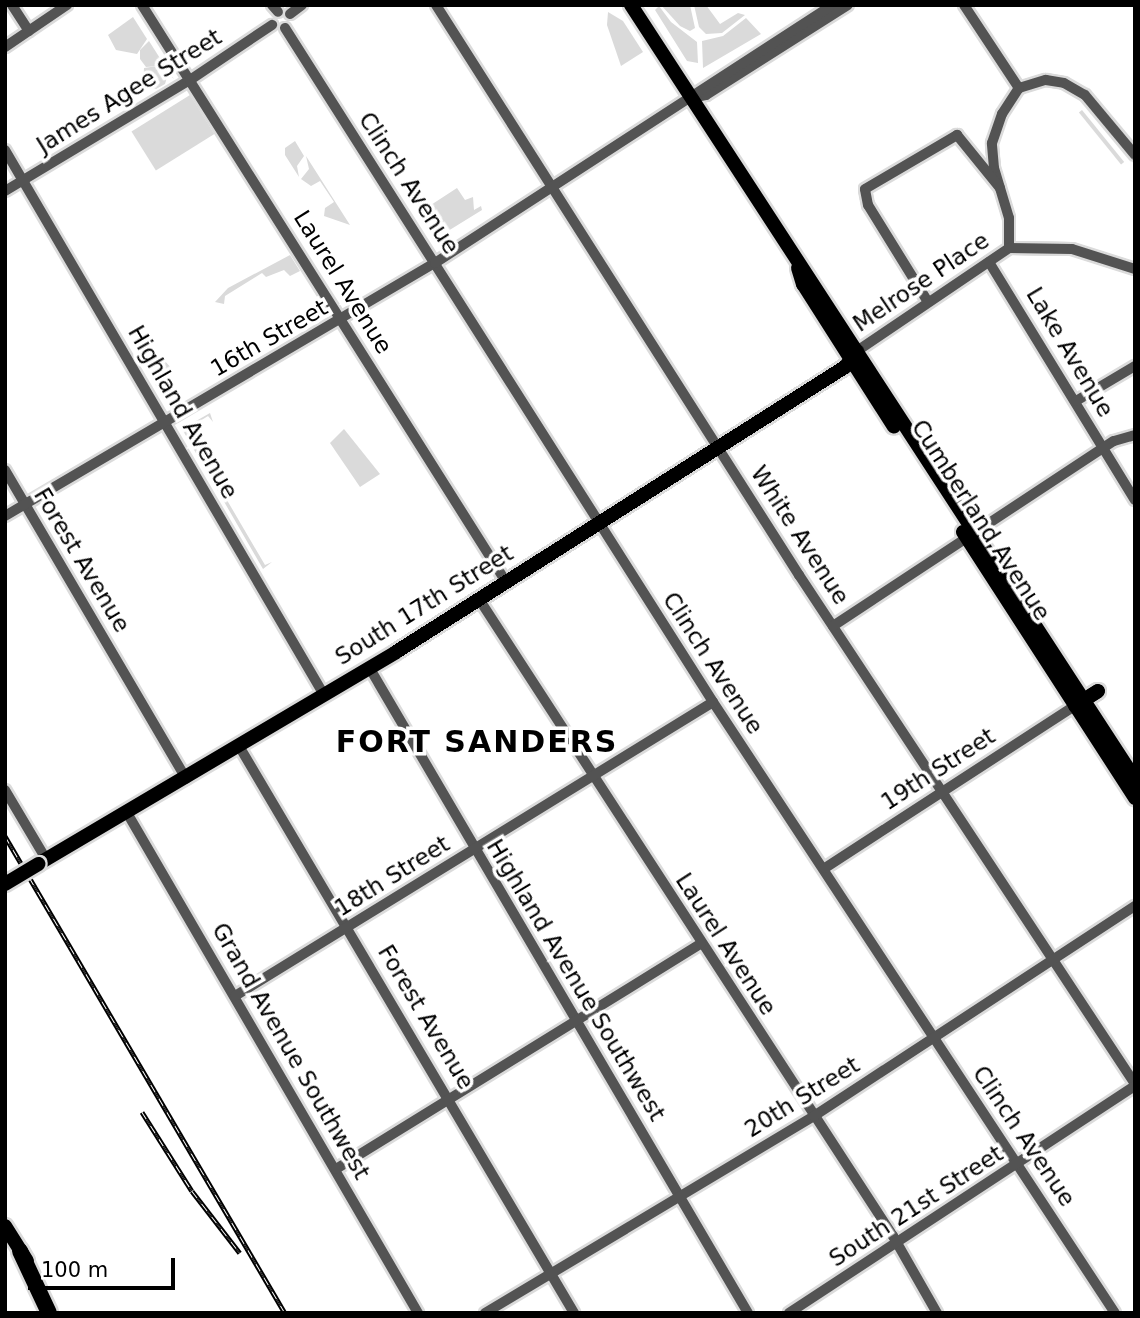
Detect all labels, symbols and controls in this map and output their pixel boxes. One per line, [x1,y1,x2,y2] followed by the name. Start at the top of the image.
[32,23,226,159] street label: James Agee Street
[353,107,465,259] street label: Clinch Avenue
[288,205,398,359] street label: Laurel Avenue
[848,226,994,338] street label: Melrose Place
[1020,282,1120,422] street label: Lake Avenue
[206,294,332,382] street label: 16th Street
[122,321,244,503] street label: Highland Avenue
[906,414,1056,626] street label: Cumberland Avenue
[745,461,855,609] street label: White Avenue
[28,483,136,637] street label: Forest Avenue
[330,539,518,671] street label: South 17th Street
[657,587,769,739] street label: Clinch Avenue
[876,722,1000,816] street label: 19th Street
[337,724,617,760] district label: FORT SANDERS
[330,830,454,922] street label: 18th Street
[481,834,671,1126] street label: Highland Avenue Southwest
[670,868,782,1020] street label: Laurel Avenue
[206,918,376,1184] street label: Grand Avenue Southwest
[372,940,480,1094] street label: Forest Avenue
[740,1051,864,1143] street label: 20th Street
[967,1061,1081,1211] street label: Clinch Avenue
[824,1140,1008,1272] street label: South 21st Street
[32,1244,178,1288] scale bar
[41,1258,108,1282] text: 100 m

